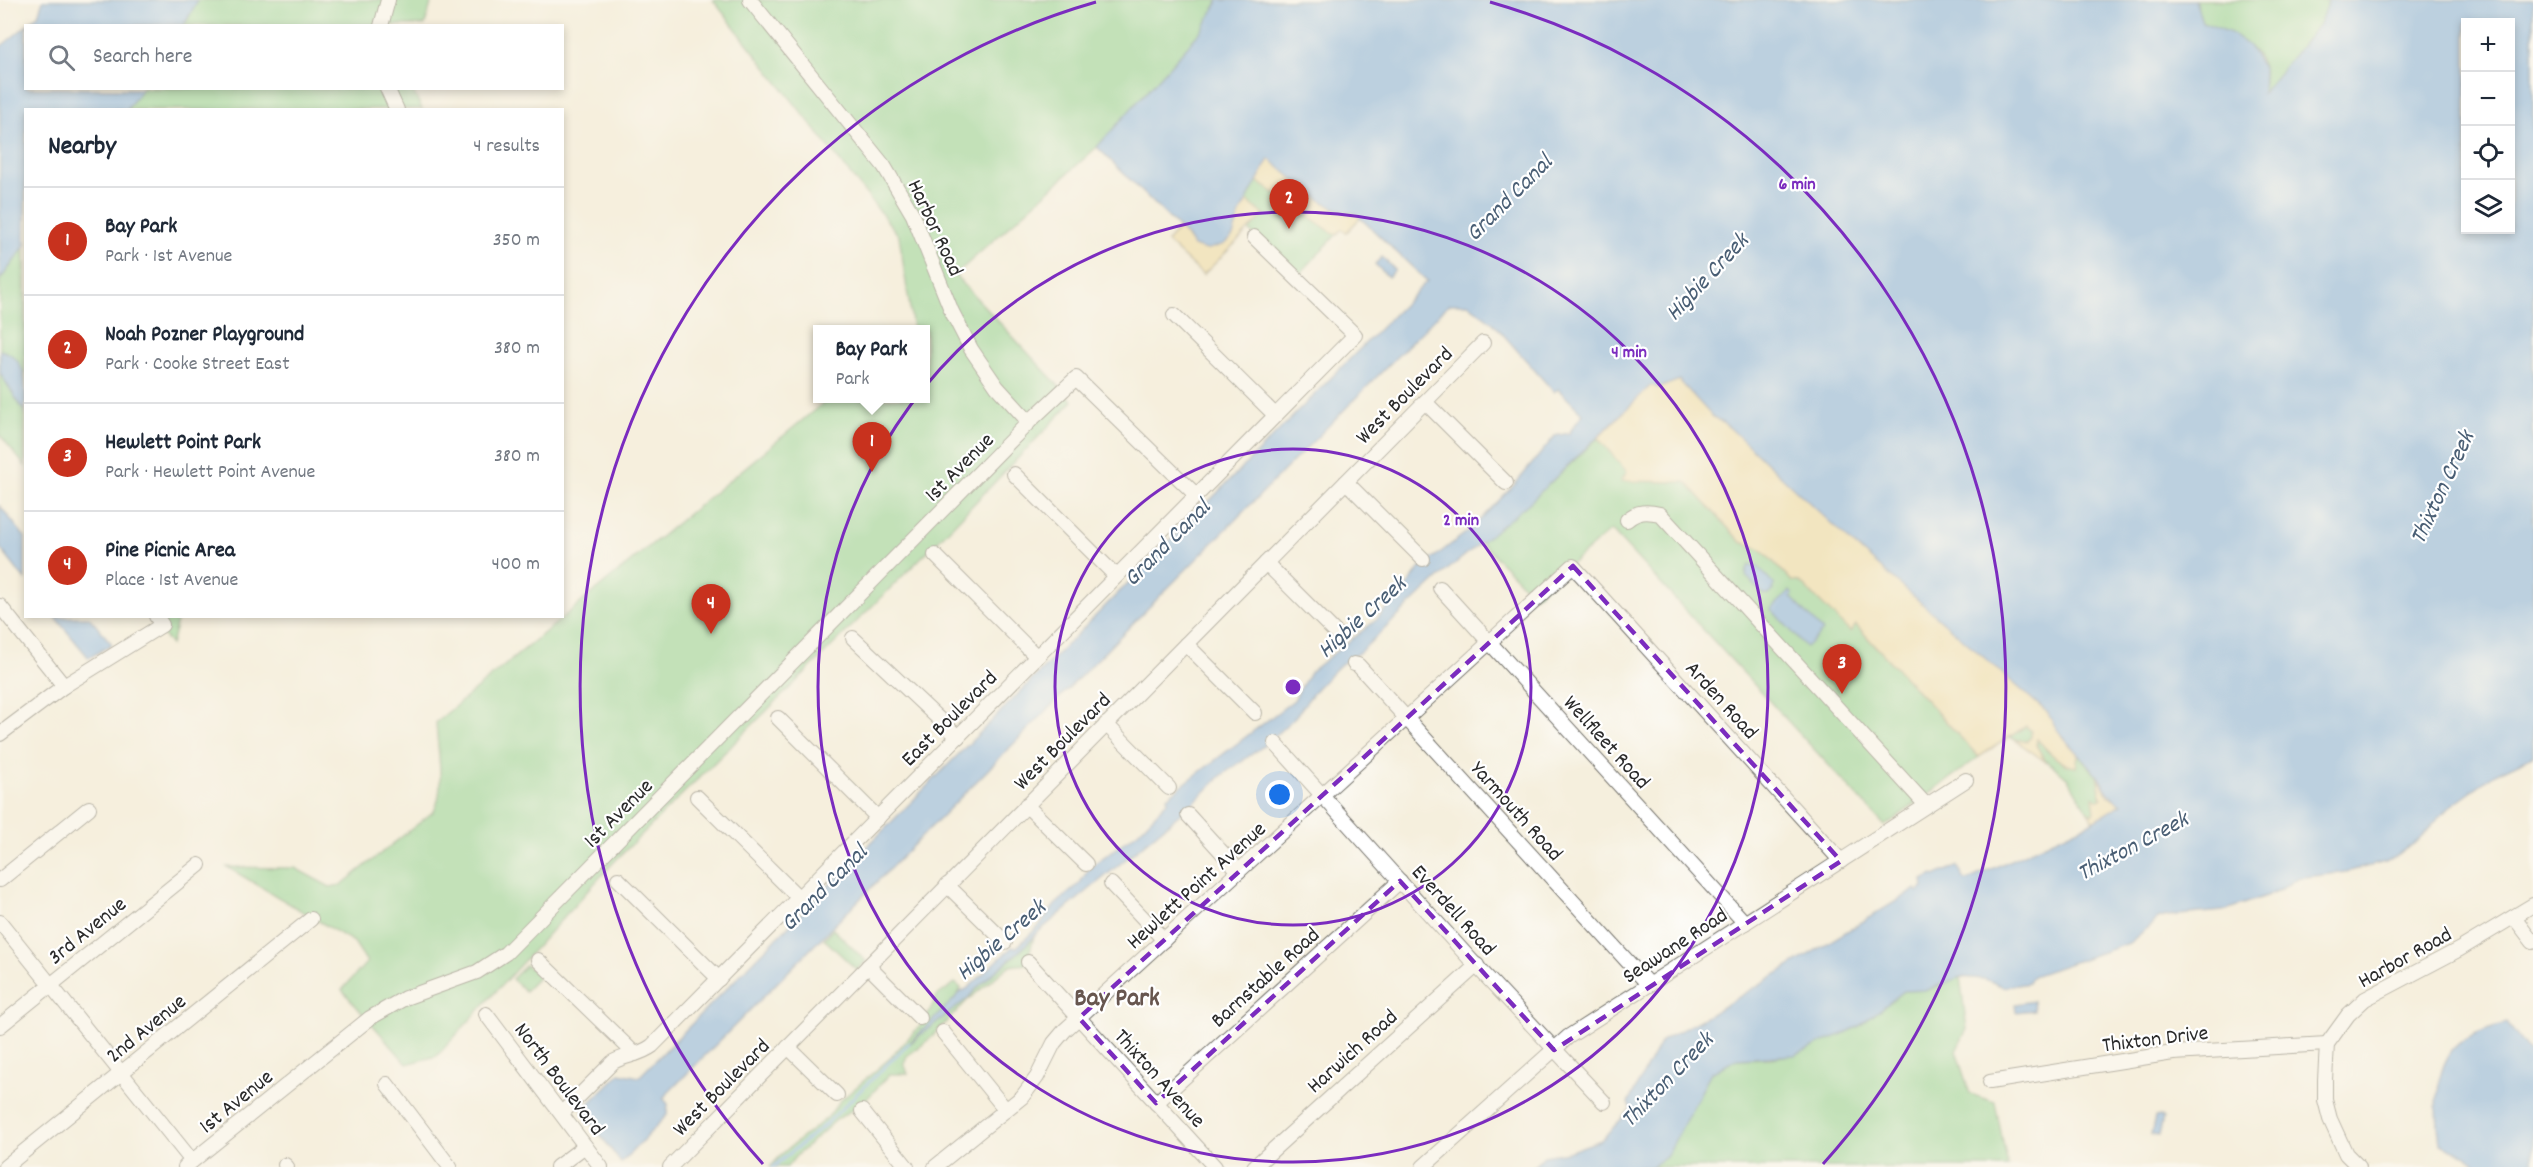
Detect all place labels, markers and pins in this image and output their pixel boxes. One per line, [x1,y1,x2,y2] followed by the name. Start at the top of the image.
[1270,180,1308,229] pin: 2
[852,422,892,472] pin: 1
[692,584,730,634] pin: 4
[1822,644,1862,694] pin: 3
[1283,677,1303,697] centre of rings

